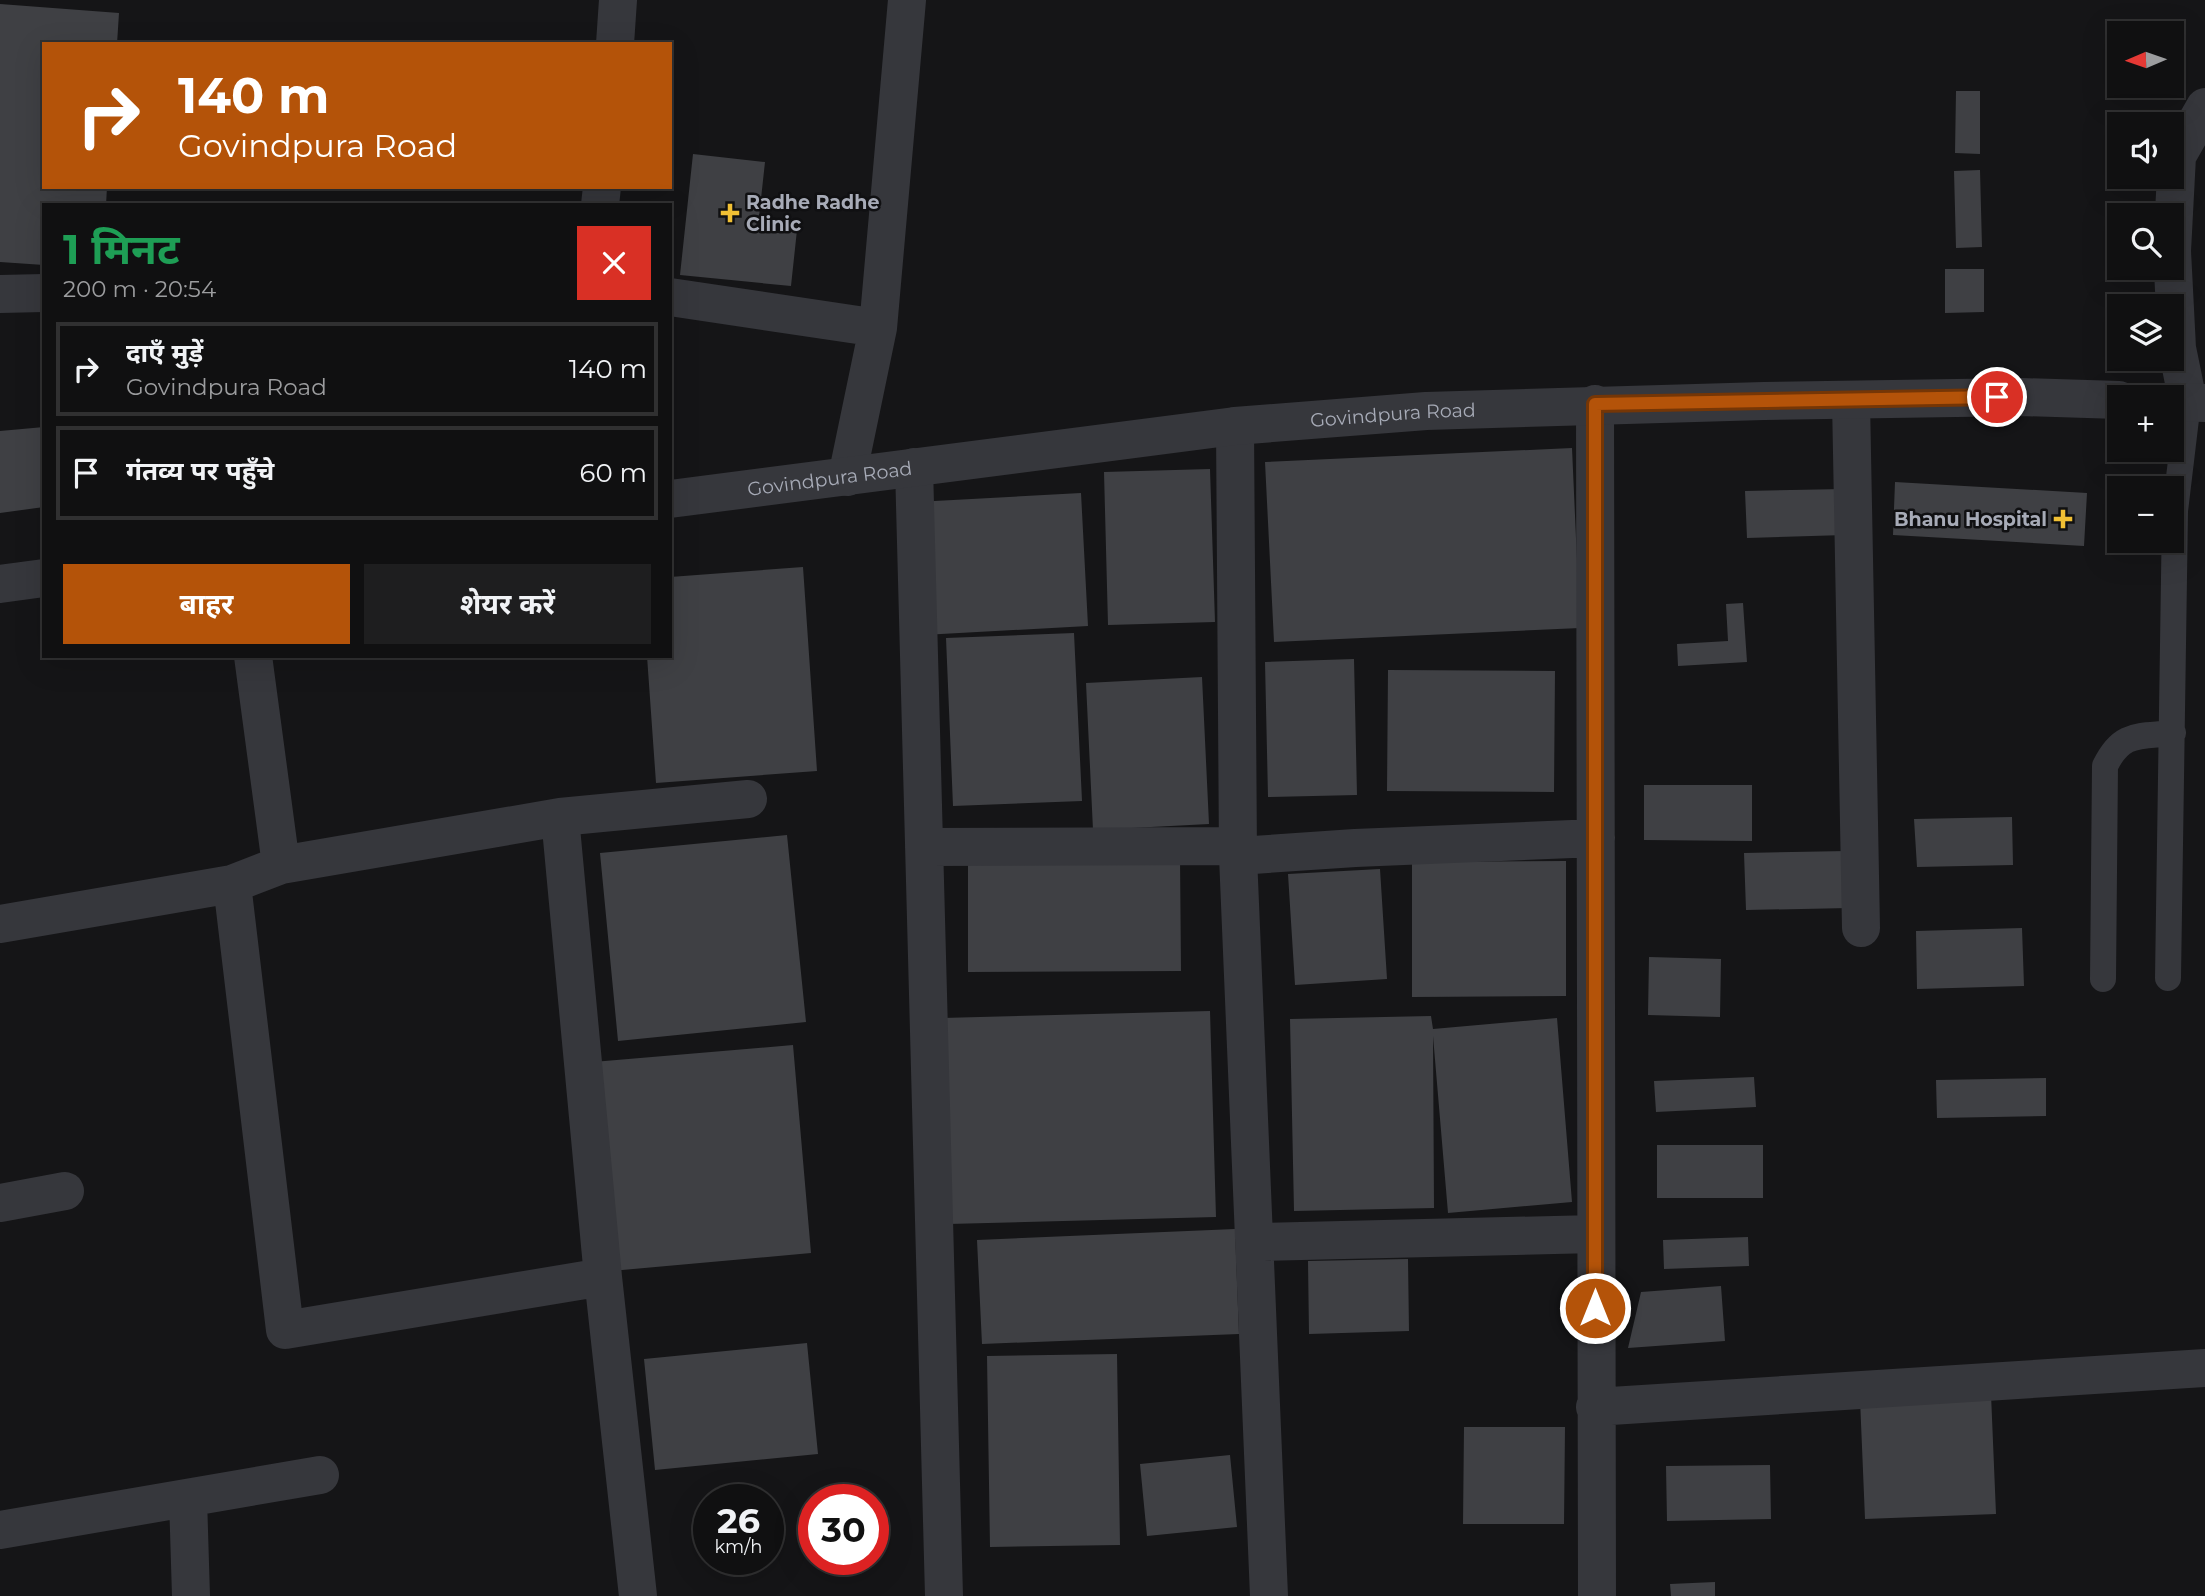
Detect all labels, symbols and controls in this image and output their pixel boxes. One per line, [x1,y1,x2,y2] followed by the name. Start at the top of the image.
[2107,21,2184,98] north arrow
[2107,21,2184,553] map controls
[178,66,330,125] text: 140 m
[63,70,154,161] icon: right
[2107,112,2184,189] button: sound
[178,126,457,165] text: Govindpura Road
[746,191,879,236] place label: Radhe Radhe Clinic
[720,203,740,223] marker: Radhe Radhe Clinic
[2107,203,2184,280] button: search
[63,223,180,275] text: 1 मिनट
[577,226,651,300] button: close
[63,275,216,303] text: 200 m · 20:54
[2107,294,2184,371] button: layers
[126,337,203,369] text: दाएँ मुड़ें
[67,350,105,388] icon: right
[569,353,647,385] text: 140 m
[1967,367,2027,427] pin
[126,373,327,401] text: Govindpura Road
[1978,378,2016,416] icon: arrive
[2107,385,2184,462] button: +
[1309,398,1476,432] street label: Govindpura Road
[67,454,105,492] icon: arrive
[126,455,274,487] text: गंतव्य पर पहुँचे
[746,456,913,500] street label: Govindpura Road
[580,457,647,489] text: 60 m
[2107,476,2184,553] button: −
[1894,508,2047,531] place label: Bhanu Hospital
[2053,509,2073,529] marker: Bhanu Hospital
[63,564,350,644] button: बाहर
[364,564,651,644] button: शेयर करें
[1558,1271,1632,1345] position arrow
[798,1484,889,1575] speed limit sign: 30
[717,1499,760,1542] text: 26
[714,1536,763,1558] text: km/h

